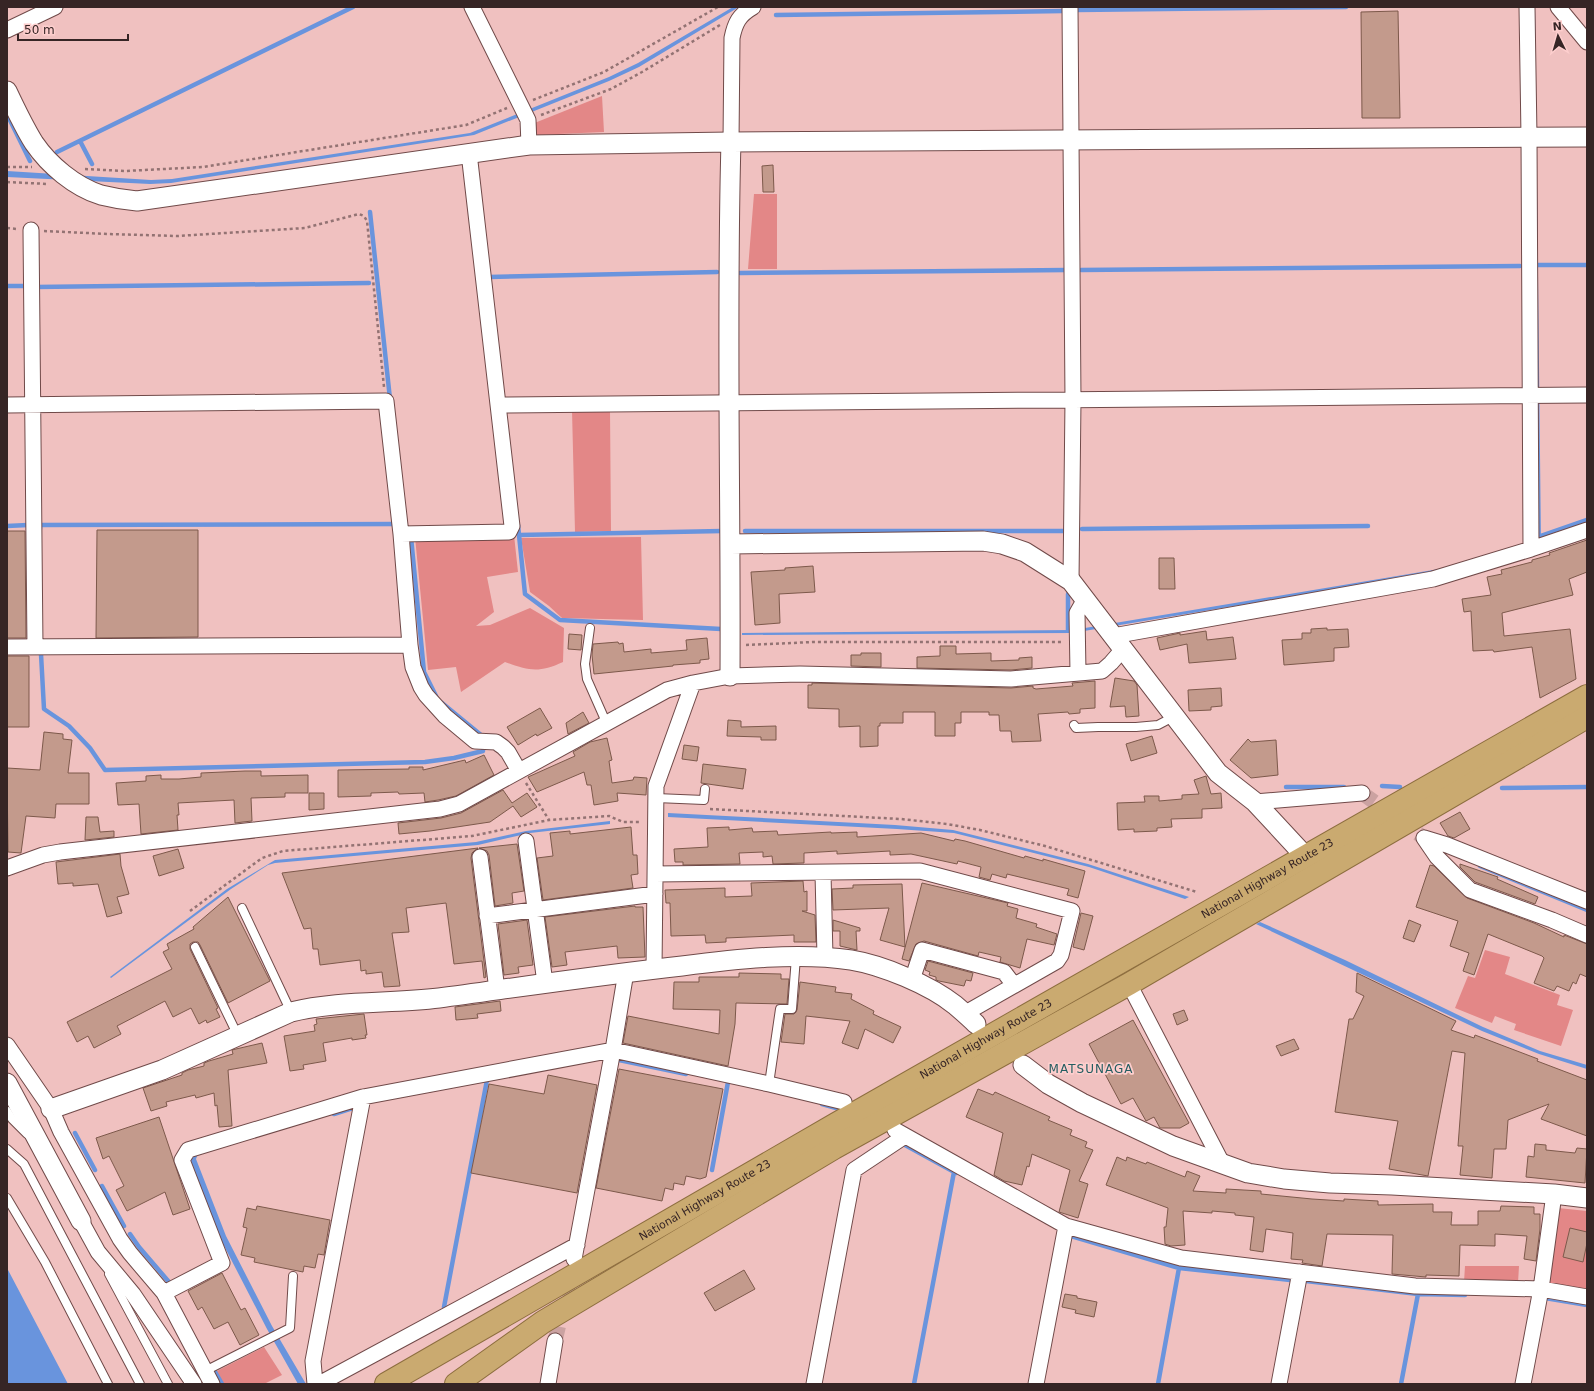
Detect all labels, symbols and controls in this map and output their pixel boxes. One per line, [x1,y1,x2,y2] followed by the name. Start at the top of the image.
[18,16,128,42] scale bar
[1538,16,1578,56] north arrow
[1552,20,1562,33] text: N
[24,23,55,37] text: 50 m
[1199,835,1336,921] street label: National Highway Route 23
[917,996,1054,1081] street label: National Highway Route 23
[1049,1062,1133,1076] district label: MATSUNAGA
[636,1157,773,1243] street label: National Highway Route 23

